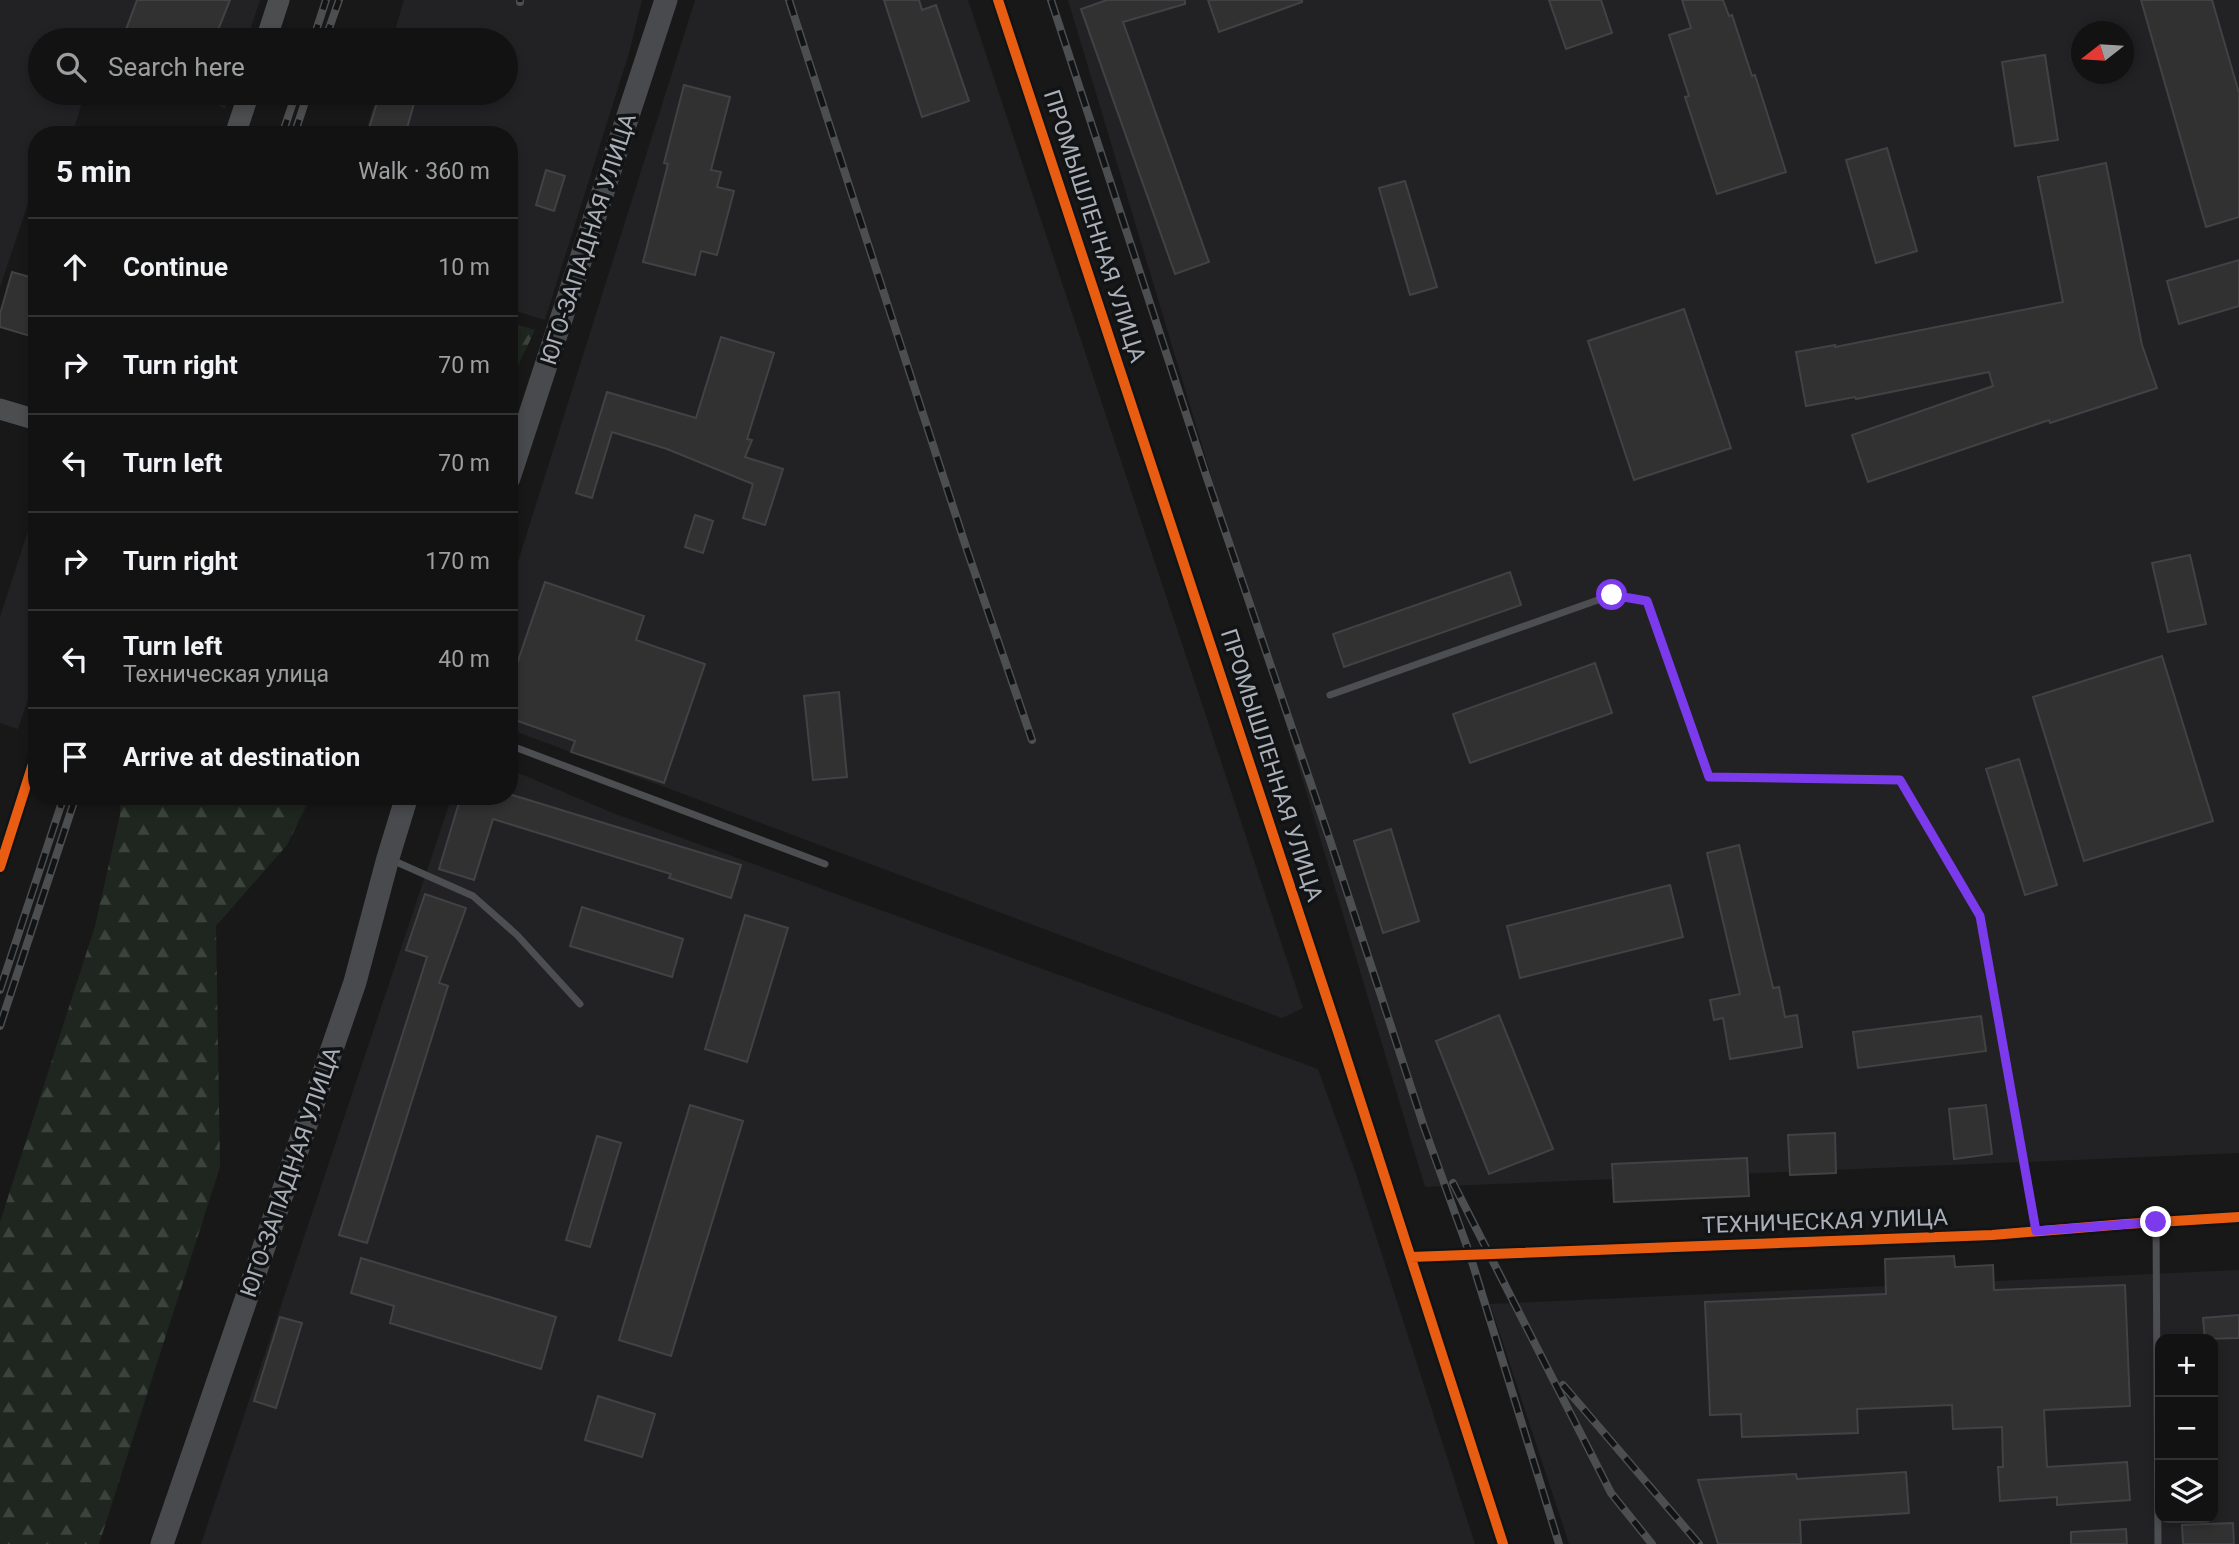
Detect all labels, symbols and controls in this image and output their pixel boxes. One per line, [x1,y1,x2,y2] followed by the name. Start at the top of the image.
[2071,21,2134,84] north arrow
[28,28,518,105] search box
[52,48,90,86] icon: search
[108,52,245,82] text: Search here
[1038,87,1151,366] street label: ПРОМЫШЛЕННАЯ УЛИЦА
[535,110,642,368] street label: ЮГО-ЗАПАДНАЯ УЛИЦА
[56,154,131,189] text: 5 min
[358,158,490,185] text: Walk · 360 m
[56,248,94,286] icon: ahead
[123,252,228,282] text: Continue
[438,254,490,281] text: 10 m
[56,346,94,384] icon: right
[123,350,238,380] text: Turn right
[438,352,490,379] text: 70 m
[56,444,94,482] icon: left
[123,448,222,478] text: Turn left
[438,450,490,477] text: 70 m
[56,542,94,580] icon: right
[123,546,238,576] text: Turn right
[425,548,490,575] text: 170 m
[1596,579,1627,610] route start
[1215,626,1328,905] street label: ПРОМЫШЛЕННАЯ УЛИЦА
[123,631,222,661] text: Turn left
[56,640,94,678] icon: left
[438,646,490,673] text: 40 m
[123,661,329,688] text: Техническая улица
[56,738,94,776] icon: arrive
[123,742,360,772] text: Arrive at destination
[235,1043,346,1301] street label: ЮГО-ЗАПАДНАЯ УЛИЦА
[1702,1204,1949,1239] street label: ТЕХНИЧЕСКАЯ УЛИЦА
[2140,1206,2171,1237] route end
[2155,1334,2218,1523] map controls
[2155,1334,2218,1397] button: +
[2155,1397,2218,1460] button: −
[2155,1460,2218,1523] button: layers

